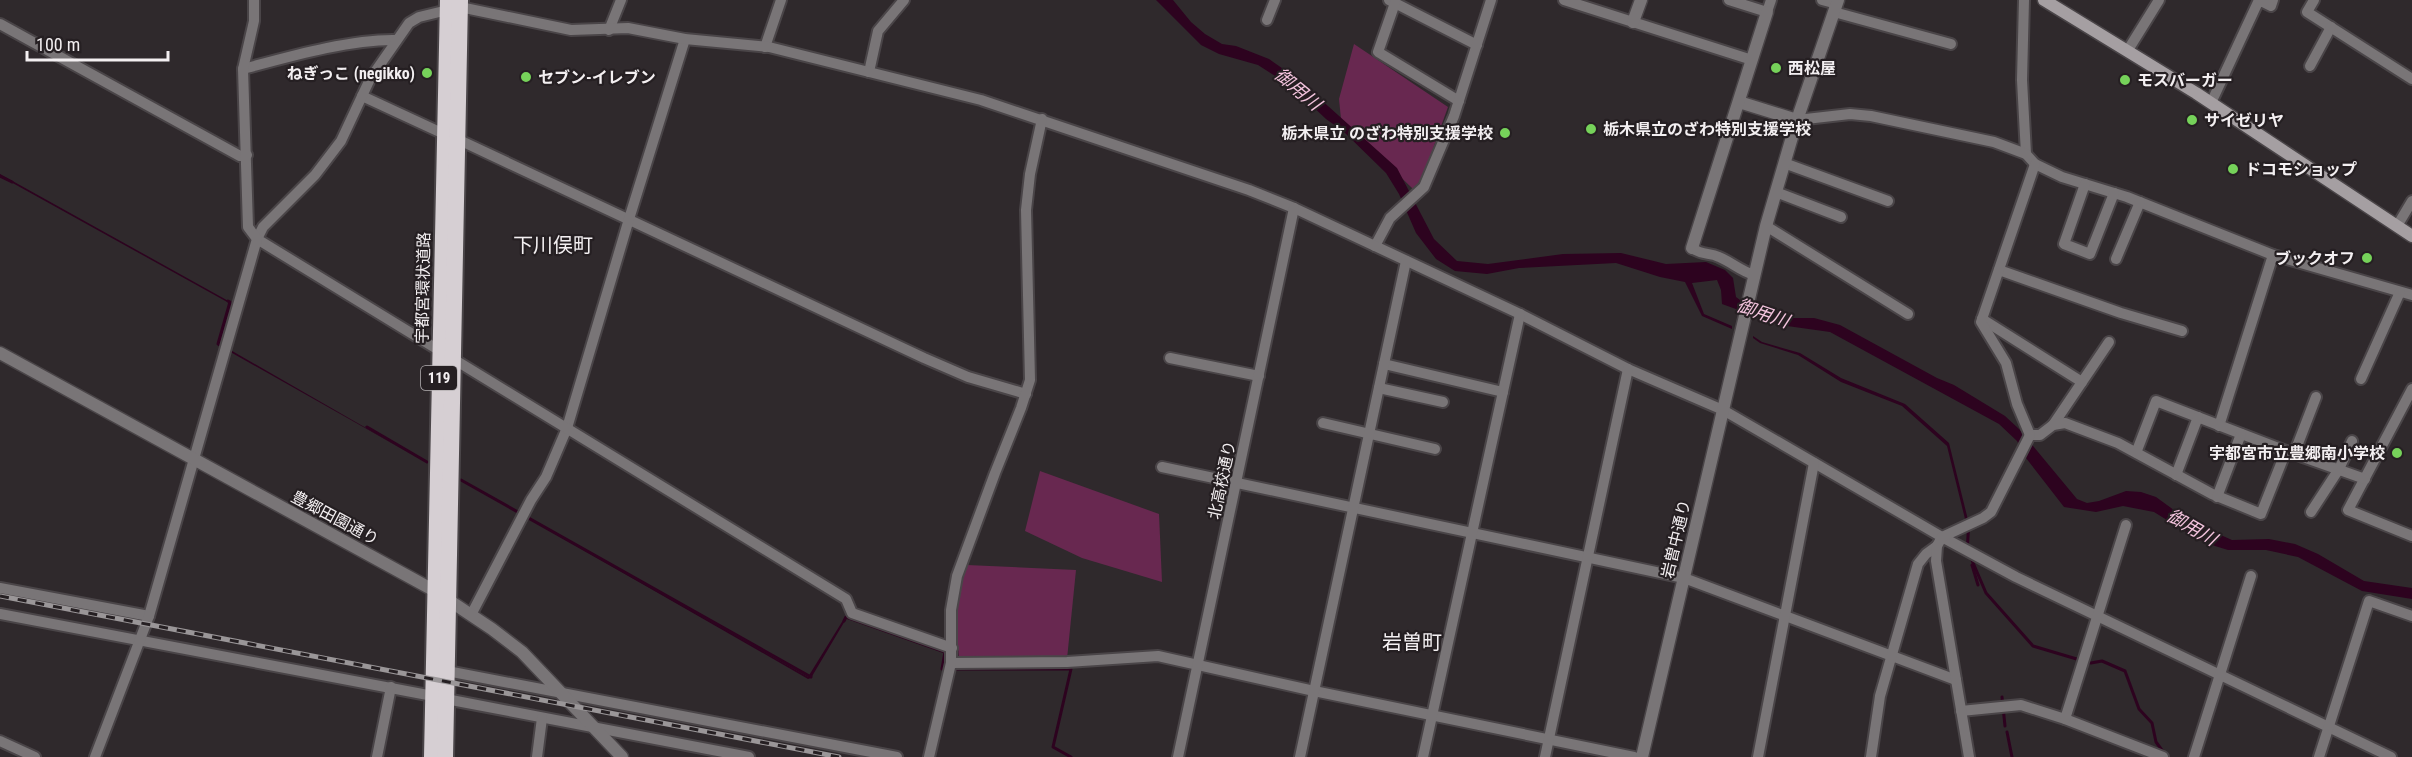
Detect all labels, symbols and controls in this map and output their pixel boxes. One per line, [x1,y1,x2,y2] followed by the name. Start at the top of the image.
[27,24,168,62] scale bar
[36,34,80,55] text: 100 m
[1788,59,1836,78] place label: 西松屋
[1769,61,1783,75] marker: 西松屋
[287,64,415,83] place label: ねぎっこ (negikko)
[1271,64,1327,116] water label: 御用川
[420,66,434,80] marker: ねぎっこ (negikko)
[538,68,656,87] place label: セブン-イレブン
[519,70,533,84] marker: セブン-イレブン
[2137,71,2233,90] place label: モスバーガー
[2118,73,2132,87] marker: モスバーガー
[2204,111,2284,130] place label: サイゼリヤ
[2185,113,2199,127] marker: サイゼリヤ
[1603,120,1811,139] place label: 栃木県立のざわ特別支援学校
[1584,122,1598,136] marker: 栃木県立のざわ特別支援学校
[1281,124,1493,143] place label: 栃木県立 のざわ特別支援学校
[1498,126,1512,140] marker: 栃木県立 のざわ特別支援学校
[2245,160,2357,179] place label: ドコモショップ
[2226,162,2240,176] marker: ドコモショップ
[413,232,433,344] street label: 宇都宮環状道路
[513,233,593,257] district label: 下川俣町
[2275,249,2355,268] place label: ブックオフ
[2360,251,2374,265] marker: ブックオフ
[1734,294,1794,332] water label: 御用川
[421,366,457,390] road number: 119
[1204,439,1240,521] street label: 北高校通り
[2209,444,2385,463] place label: 宇都宮市立豊郷南小学校
[2390,446,2404,460] marker: 宇都宮市立豊郷南小学校
[288,487,382,549] street label: 豊郷田園通り
[1658,498,1694,580] street label: 岩曽中通り
[2163,504,2222,551] water label: 御用川
[1382,630,1442,654] district label: 岩曽町

